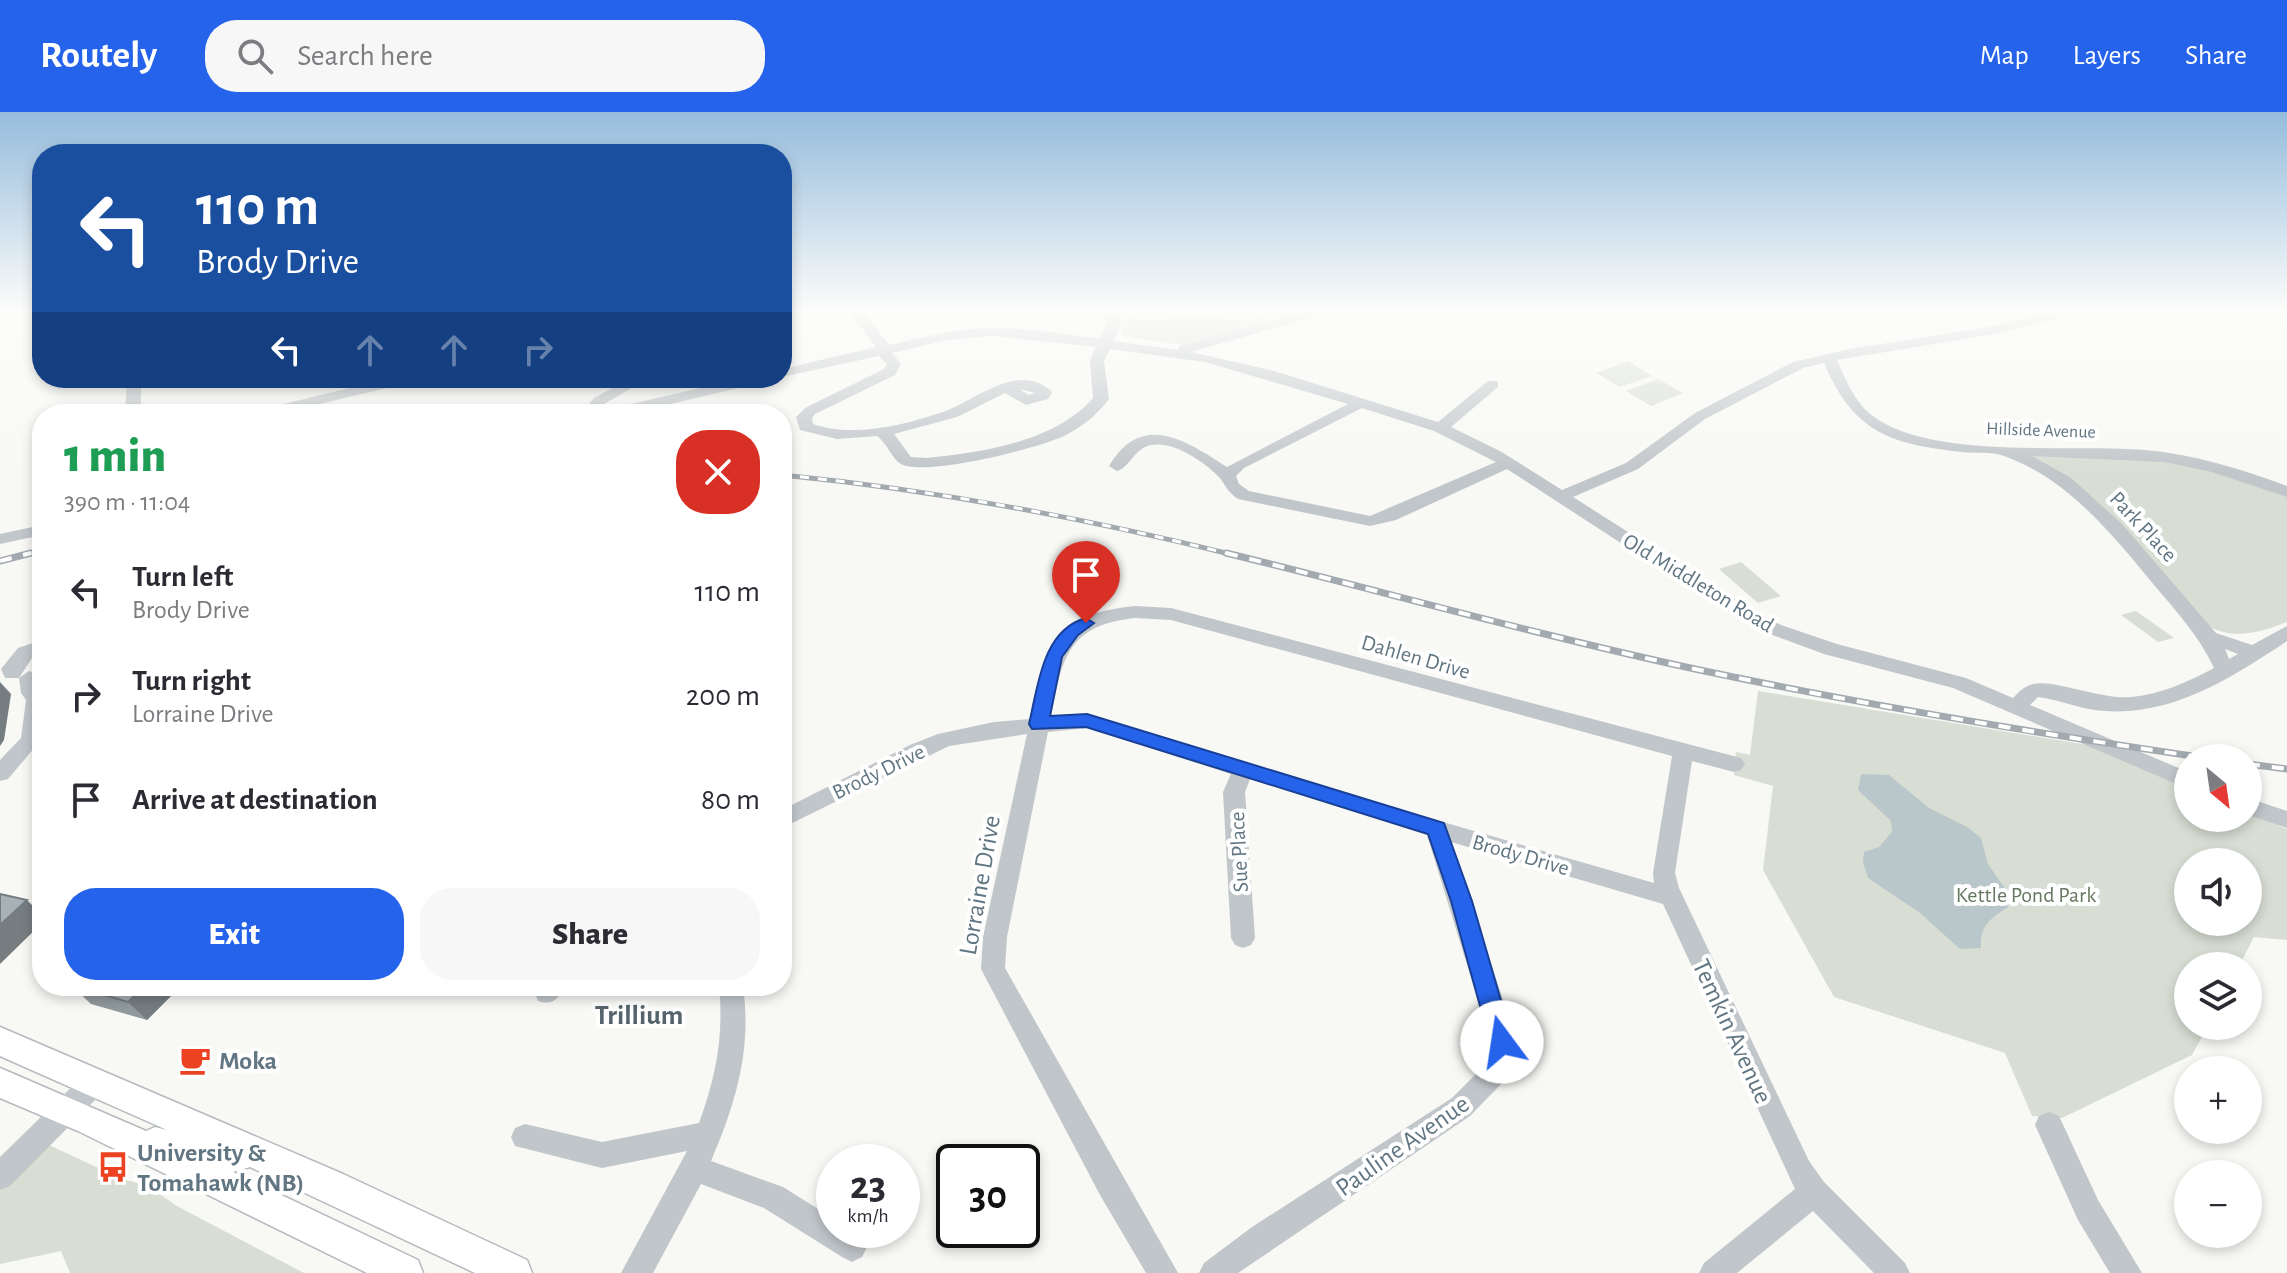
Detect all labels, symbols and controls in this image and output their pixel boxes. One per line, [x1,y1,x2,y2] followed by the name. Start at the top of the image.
[205,20,765,92] search box
[233,34,277,78] icon: search
[40,37,157,75] text: Routely
[297,41,433,71] text: Search here
[1980,42,2029,70] text: Map
[2073,42,2141,70] text: Layers
[2185,42,2247,70] text: Share
[64,176,168,280] icon: left
[196,179,319,235] text: 110 m
[196,244,359,280] text: Brody Drive
[264,328,308,372] icon: left
[348,328,392,372] icon: ahead
[432,328,476,372] icon: ahead
[516,328,560,372] icon: right
[1986,420,2096,442] street label: Hillside Avenue
[676,430,760,514] button: close
[64,433,166,481] text: 1 min
[2105,487,2181,566] street label: Park Place
[64,489,190,515] text: 390 m · 11:04
[1619,529,1778,636] street label: Old Middleton Road
[1052,541,1120,623] pin
[1064,553,1108,597] icon: arrive
[132,562,233,592] text: Turn left
[64,570,108,614] icon: left
[695,577,760,607] text: 110 m
[132,597,250,623] text: Brody Drive
[1359,631,1473,683] street label: Dahlen Drive
[132,666,251,696] text: Turn right
[64,674,108,718] icon: right
[686,681,760,711] text: 200 m
[132,701,274,727] text: Lorraine Drive
[829,740,928,804] street label: Brody Drive
[2174,744,2262,832] north arrow
[2174,744,2262,1248] map controls
[64,778,108,822] icon: arrive
[132,785,378,815] text: Arrive at destination
[701,785,760,815] text: 80 m
[1226,811,1252,893] street label: Sue Place
[955,813,1005,957] street label: Lorraine Drive
[1470,831,1572,879] street label: Brody Drive
[2174,848,2262,936] button: sound
[1956,884,2096,906] park label: Kettle Pond Park
[64,888,404,980] button: Exit
[420,888,760,980] button: Share
[2174,952,2262,1040] button: layers
[1687,955,1777,1107] street label: Temkin Avenue
[1460,1000,1544,1084] position arrow
[595,1002,683,1030] district label: Trillium
[178,1043,212,1077] cafe icon: Moka
[219,1048,277,1074] place label: Moka
[2174,1056,2262,1144] button: +
[1331,1090,1474,1201] street label: Pauline Avenue
[137,1140,304,1196] place label: University & Tomahawk (NB)
[936,1144,1040,1248] speed limit sign: 30
[96,1150,130,1184] bus stop icon: University & Tomahawk (NB)
[2174,1160,2262,1248] button: −
[850,1166,886,1206] text: 23
[847,1206,889,1226] text: km/h

